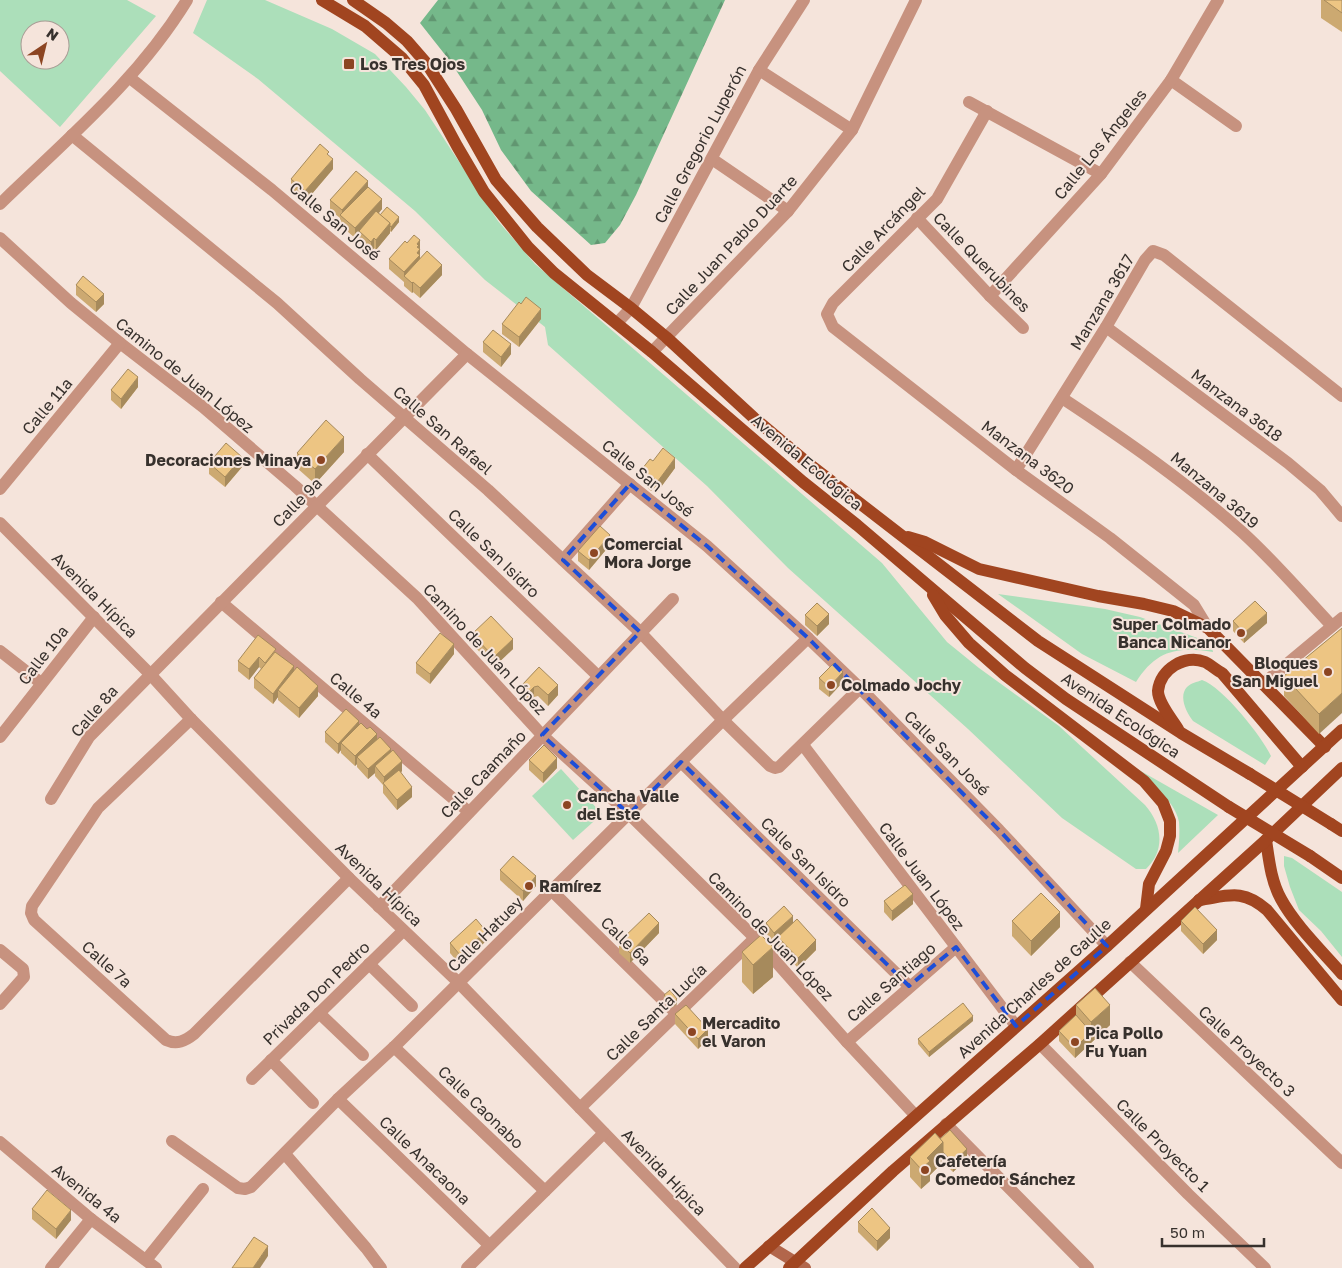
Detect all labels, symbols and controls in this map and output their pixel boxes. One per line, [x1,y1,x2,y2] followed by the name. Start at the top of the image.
[20,20,70,70] north arrow
[44,24,62,44] text: N
[360,54,465,74] place label: Los Tres Ojos
[342,57,356,71] marker: Los Tres Ojos
[650,61,750,227] street label: Calle Gregorio Luperón
[1049,85,1151,203] street label: Calle Los Ángeles
[661,171,801,319] street label: Calle Juan Pablo Duarte
[285,177,385,265] street label: Calle San José
[837,182,929,276] street label: Calle Arcángel
[929,208,1035,316] street label: Calle Querubines
[1066,251,1138,353] street label: Manzana 3617
[112,313,258,437] street label: Camino de Juan López
[1187,364,1287,446] street label: Manzana 3618
[18,374,76,438] street label: Calle 11a
[389,381,497,479] street label: Calle San Rafael
[747,410,867,514] street label: Avenida Ecológica
[978,416,1078,498] street label: Manzana 3620
[598,435,698,521] street label: Calle San José
[1167,447,1263,533] street label: Manzana 3619
[145,450,311,470] place label: Decoraciones Minaya
[315,454,327,466] marker: Decoraciones Minaya
[268,473,326,531] street label: Calle 9a
[444,504,544,602] street label: Calle San Isidro
[604,534,691,572] place label: Comercial Mora Jorge
[588,547,600,559] marker: Comercial Mora Jorge
[48,548,142,642] street label: Avenida Hípica
[419,579,551,719] street label: Camino de Juan López
[1112,614,1231,652] place label: Super Colmado Banca Nicanor
[14,621,72,689] street label: Calle 10a
[1235,627,1247,639] marker: Super Colmado Banca Nicanor
[1232,653,1319,691] place label: Bloques San Miguel
[1322,666,1334,678] marker: Bloques San Miguel
[326,667,386,723] street label: Calle 4a
[1058,668,1184,762] street label: Avenida Ecológica
[841,675,961,695] place label: Colmado Jochy
[825,679,837,691] marker: Colmado Jochy
[66,681,122,741] street label: Calle 8a
[900,706,994,800] street label: Calle San José
[436,726,530,822] street label: Calle Caamaño
[577,786,679,824] place label: Cancha Valle del Este
[561,799,573,811] marker: Cancha Valle del Este
[757,813,855,911] street label: Calle San Isidro
[875,818,969,934] street label: Calle Juan López
[331,838,427,930] street label: Avenida Hípica
[704,867,838,1005] street label: Camino de Juan López
[539,876,601,896] place label: Ramírez
[523,880,535,892] marker: Ramírez
[443,892,527,976] street label: Calle Hatuey
[597,912,655,970] street label: Calle 6a
[953,914,1115,1062] street label: Avenida Charles de Gaulle
[78,936,136,992] street label: Calle 7a
[258,937,374,1049] street label: Privada Don Pedro
[842,938,940,1026] street label: Calle Santiago
[601,959,711,1065] street label: Calle Santa Lucía
[1194,1001,1300,1101] street label: Calle Proyecto 3
[702,1013,781,1051] place label: Mercadito el Varon
[1085,1023,1163,1061] place label: Pica Pollo Fu Yuan
[686,1026,698,1038] marker: Mercadito el Varon
[1069,1036,1081,1048] marker: Pica Pollo Fu Yuan
[434,1061,528,1153] street label: Calle Caonabo
[1112,1094,1214,1196] street label: Calle Proyecto 1
[375,1111,475,1209] street label: Calle Anacaona
[618,1124,710,1220] street label: Avenida Hípica
[935,1151,1075,1189] place label: Cafetería Comedor Sánchez
[48,1159,126,1227] street label: Avenida 4a
[919,1164,931,1176] marker: Cafetería Comedor Sánchez
[1162,1216,1264,1248] scale bar
[1170,1223,1205,1241] text: 50 m

